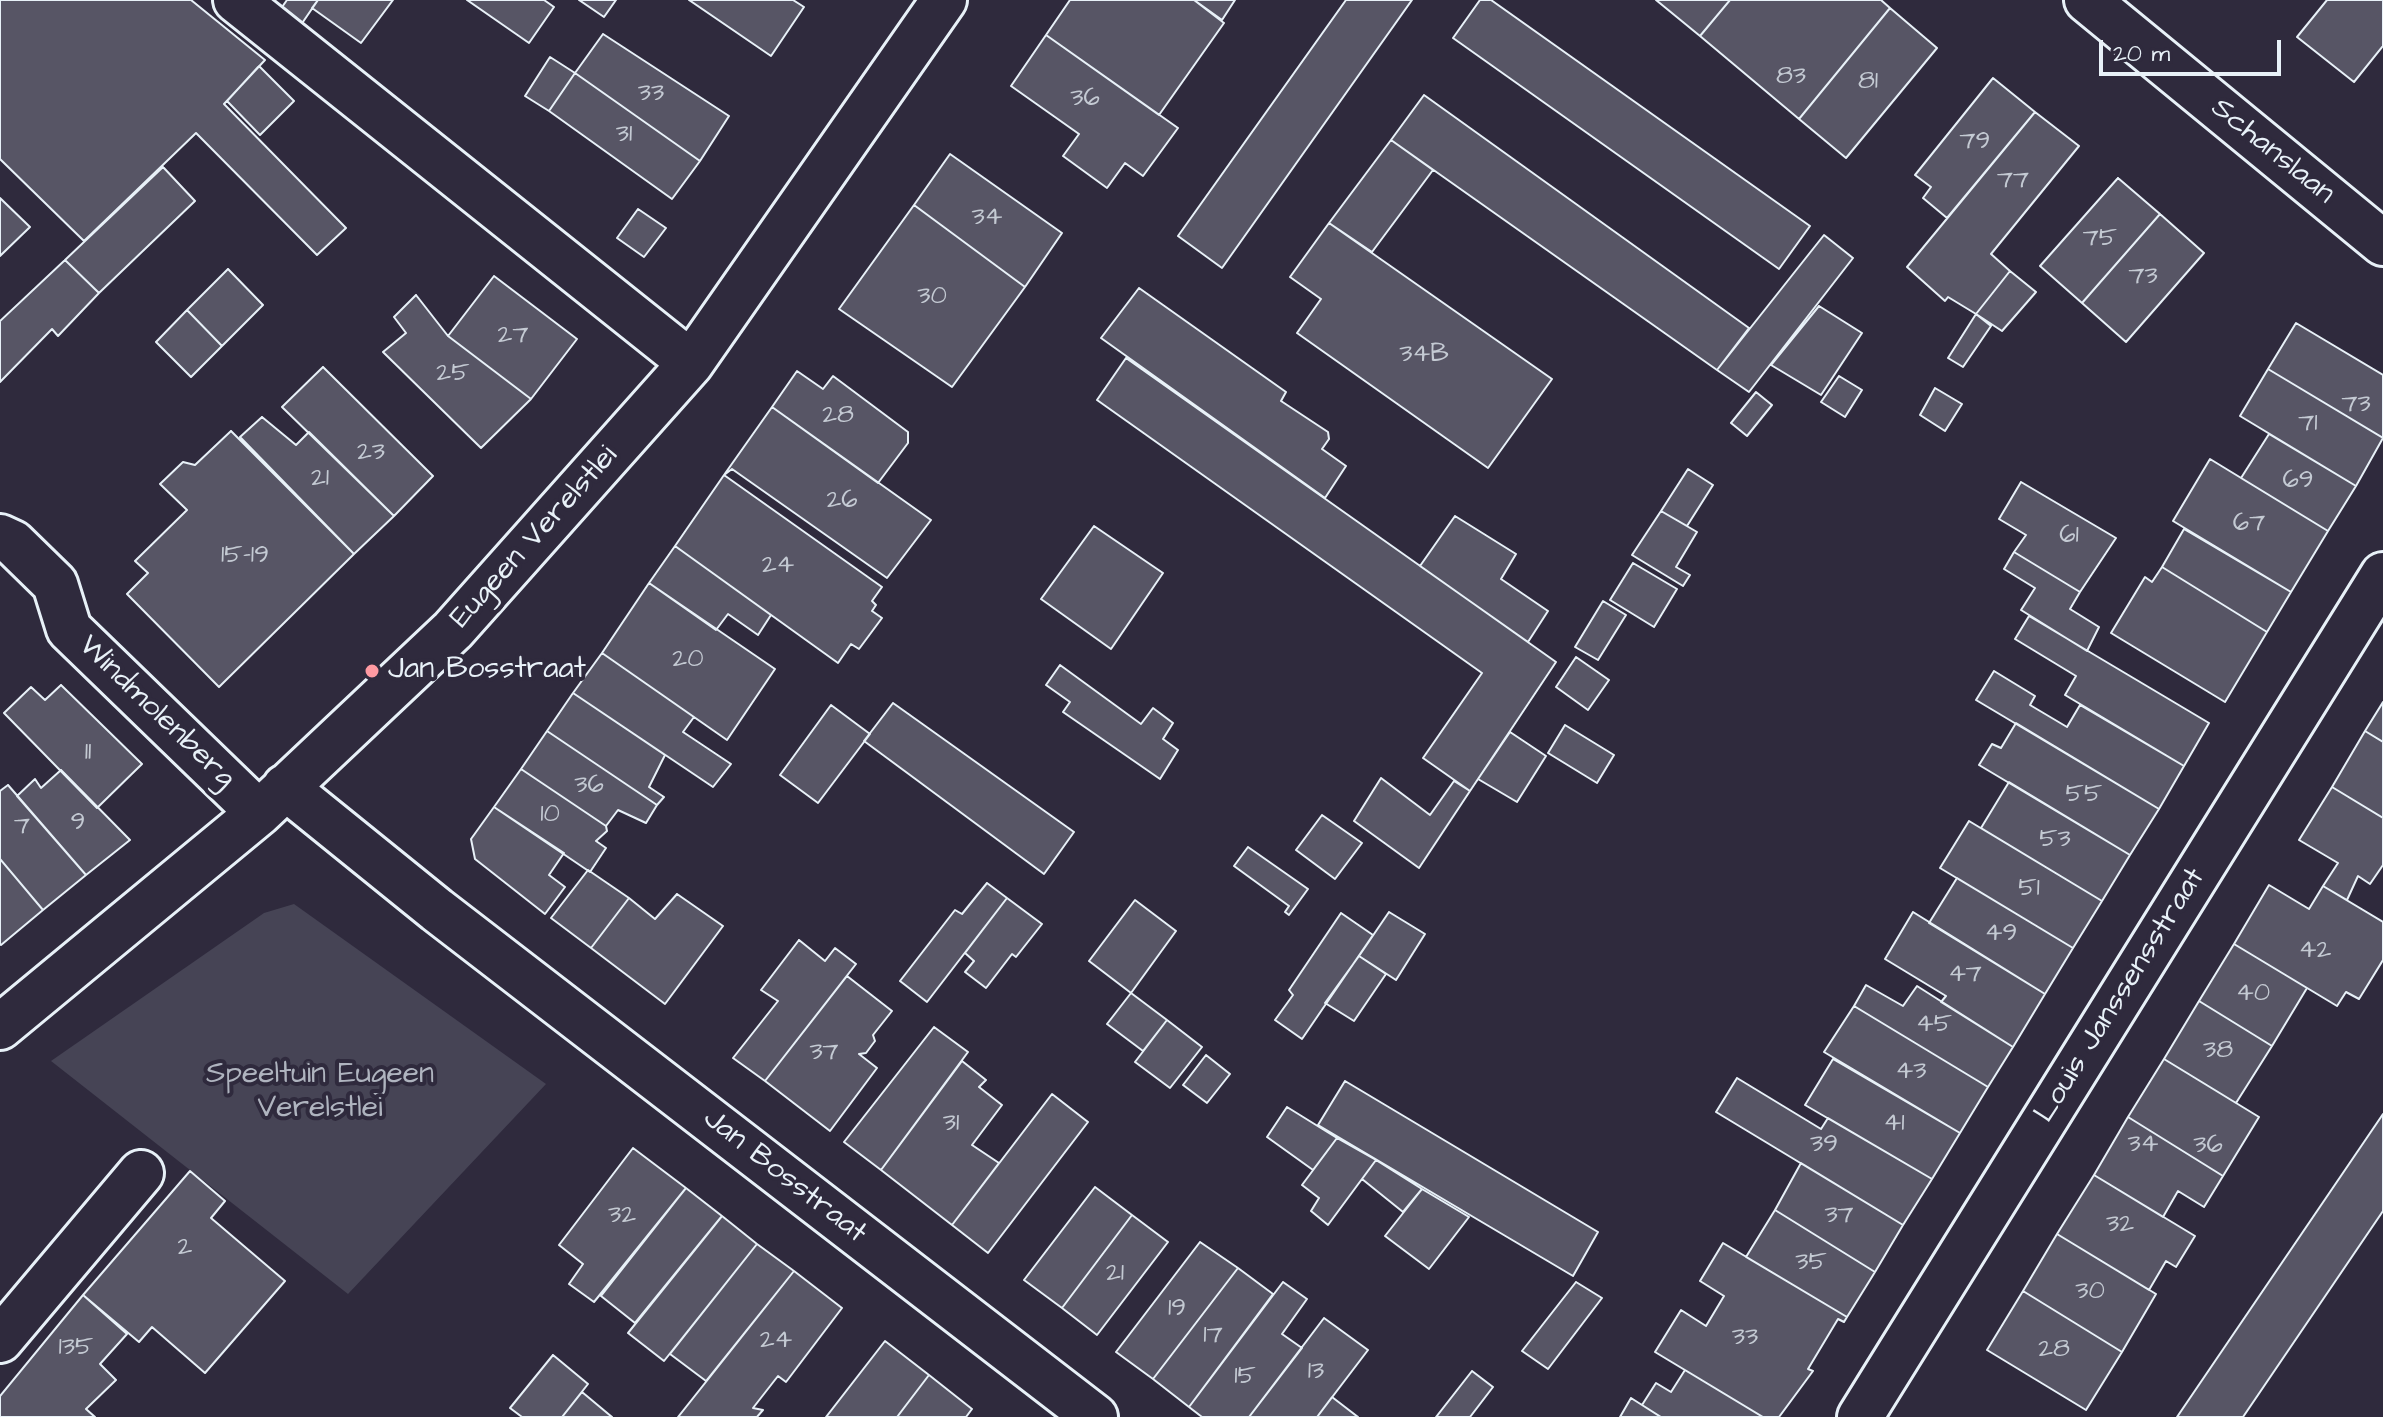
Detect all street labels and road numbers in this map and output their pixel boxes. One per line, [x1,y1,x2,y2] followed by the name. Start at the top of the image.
[2203,91,2341,213] street label: Schanslaan
[444,439,626,637] street label: Eugeen Verelstlei
[70,629,242,797] street label: Windmolenberg
[2028,862,2214,1130] street label: Louis Janssensstraat
[695,1102,873,1252] street label: Jan Bosstraat

